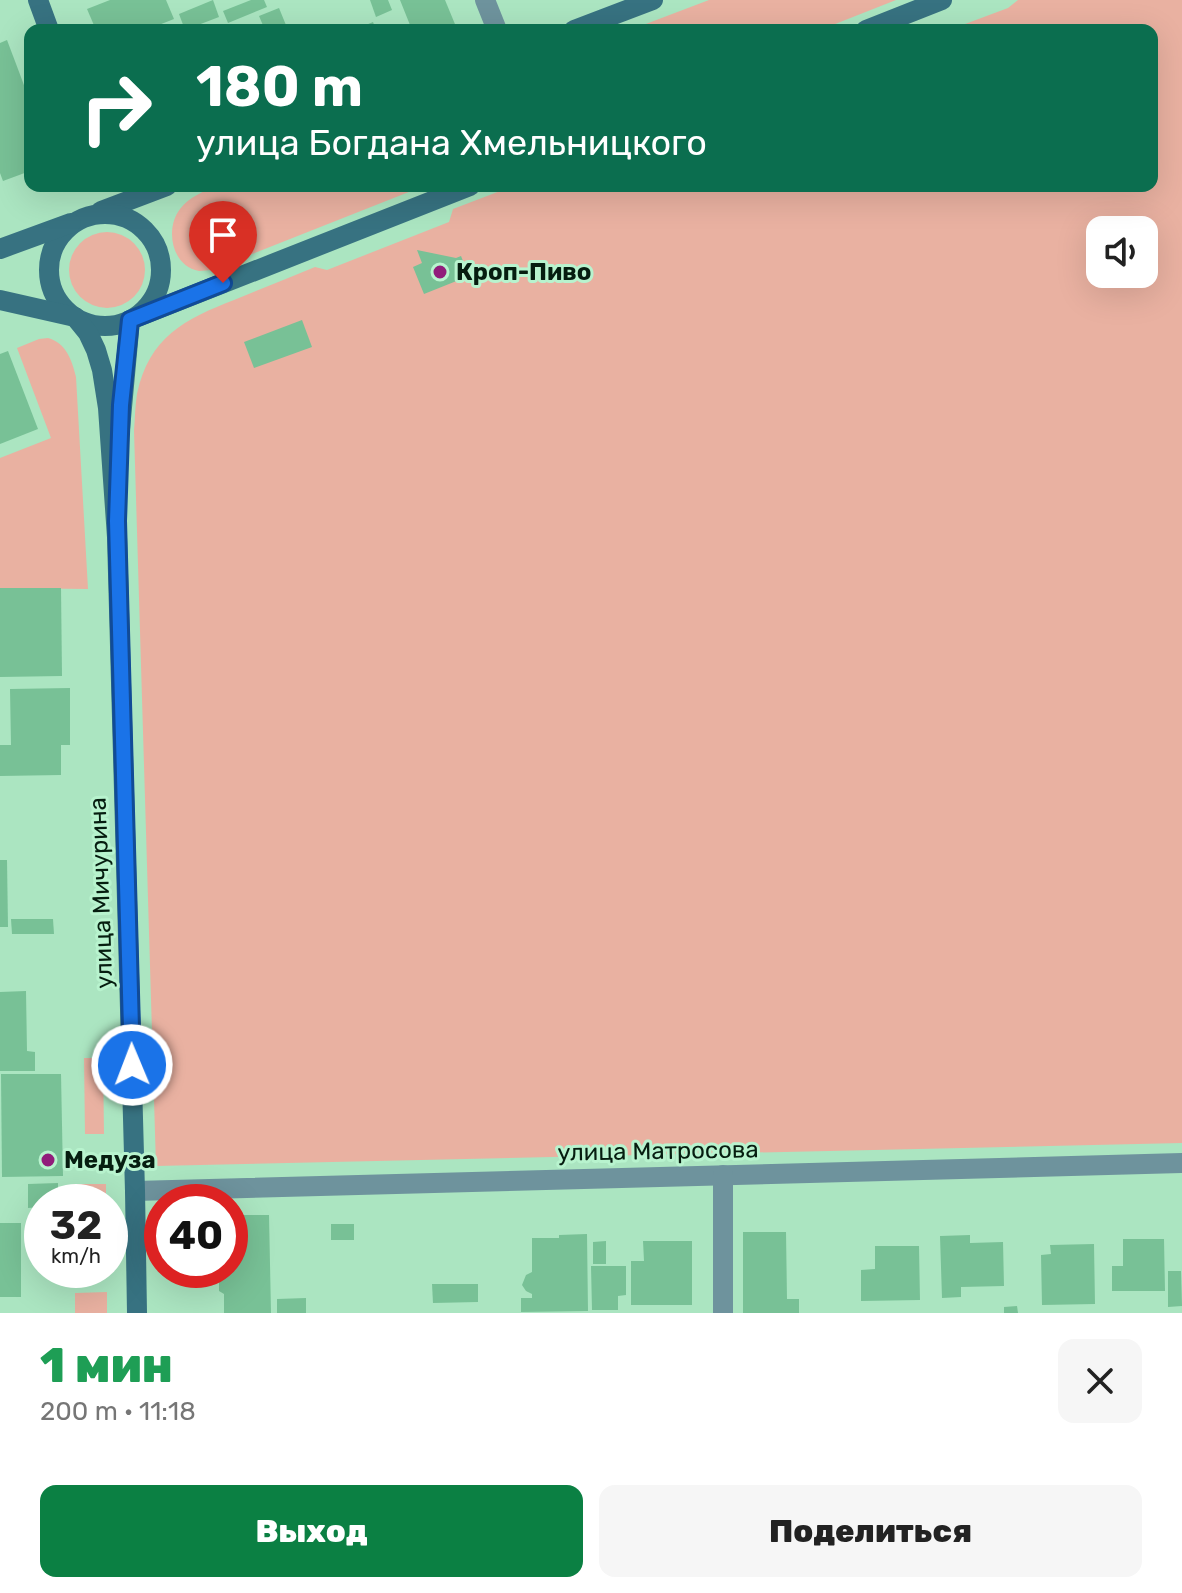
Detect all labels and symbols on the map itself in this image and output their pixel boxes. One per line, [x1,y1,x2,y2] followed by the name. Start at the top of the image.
[189,201,257,283] pin
[456,258,592,286] place label: Кроп-Пиво
[431,263,449,281] marker: Кроп-Пиво
[84,797,118,989] street label: улица Мичурина
[90,1023,174,1107] position arrow
[557,1135,759,1167] street label: улица Матросова
[64,1146,156,1174] place label: Медуза
[39,1151,57,1169] marker: Медуза
[144,1184,248,1288] speed limit sign: 40

